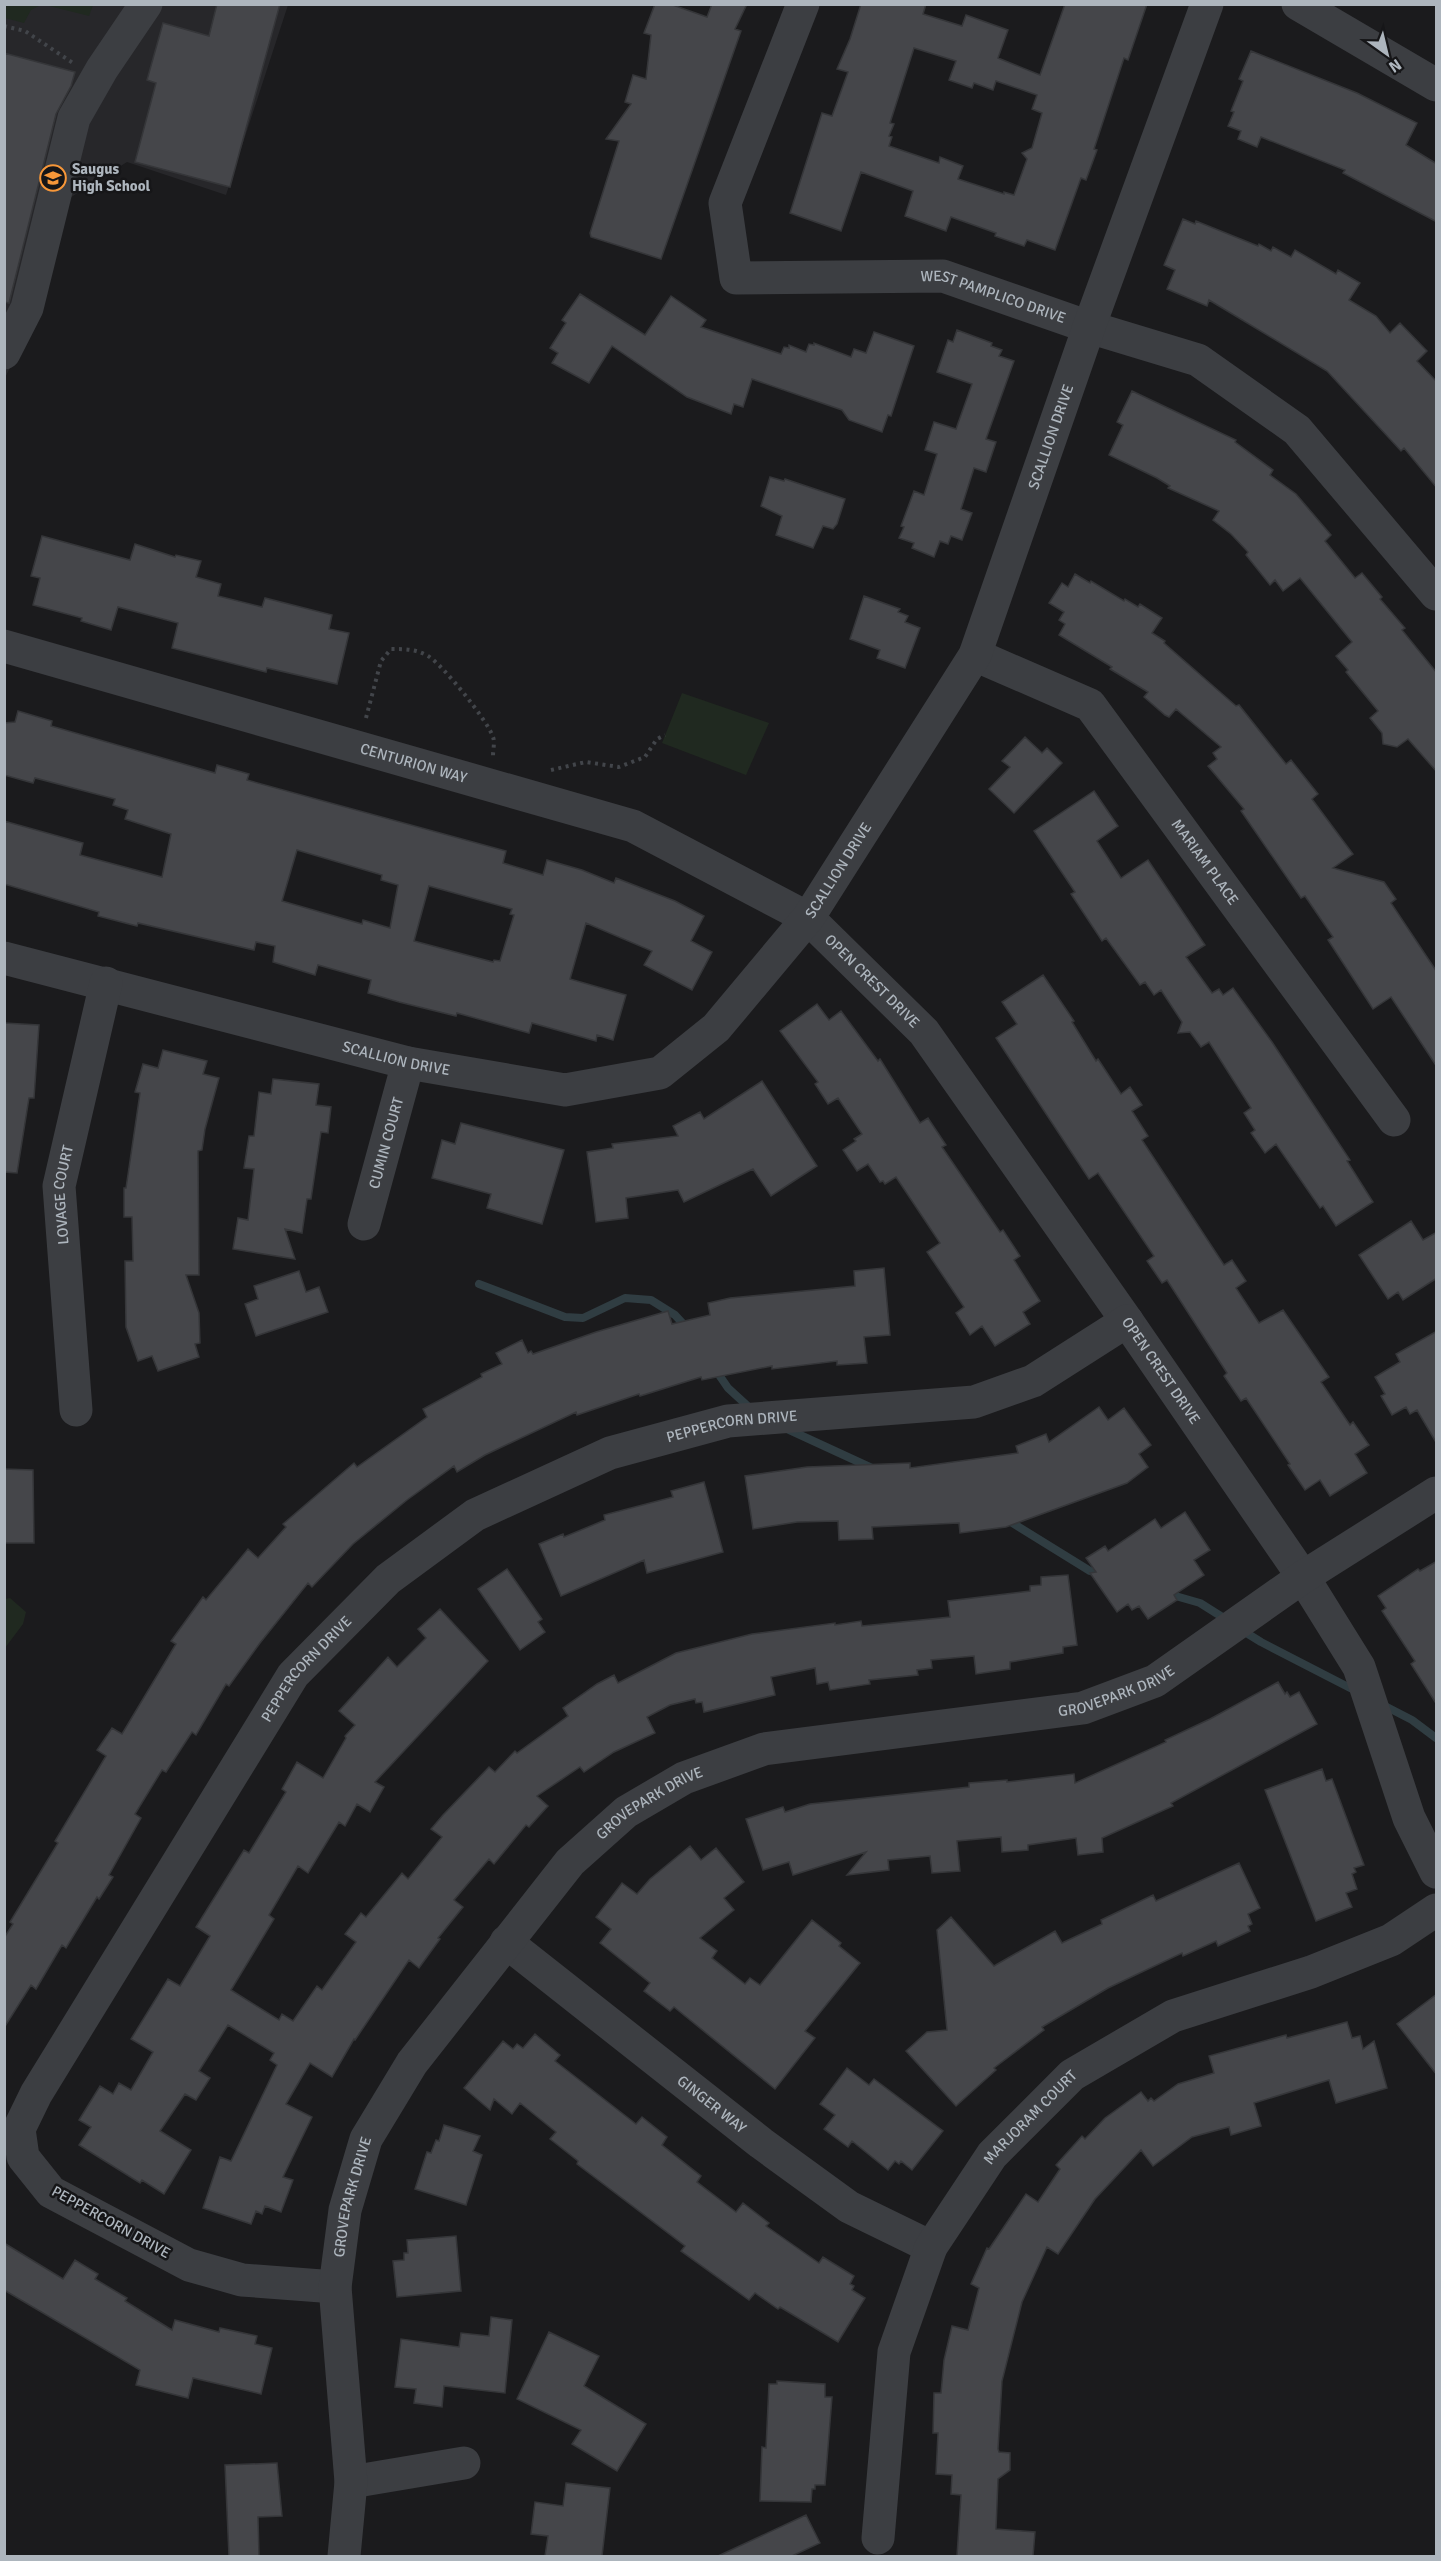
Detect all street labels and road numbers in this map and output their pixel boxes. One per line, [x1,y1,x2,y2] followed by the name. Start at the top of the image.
[920,267,1068,327] street label: WEST PAMPLICO DRIVE
[1024,382,1077,492] street label: SCALLION DRIVE
[358,739,469,787] street label: CENTURION WAY
[1168,815,1242,908] street label: MARIAM PLACE
[801,819,875,922] street label: SCALLION DRIVE
[821,931,923,1032] street label: OPEN CREST DRIVE
[340,1037,451,1079] street label: SCALLION DRIVE
[365,1095,407,1191] street label: CUMIN COURT
[49,1143,77,1245] street label: LOVAGE COURT
[1118,1314,1204,1428] street label: OPEN CREST DRIVE
[664,1407,798,1446] street label: PEPPERCORN DRIVE
[257,1612,355,1725] street label: PEPPERCORN DRIVE
[1057,1661,1178,1720] street label: GROVEPARK DRIVE
[592,1763,705,1843] street label: GROVEPARK DRIVE
[979,2066,1081,2168] street label: MARJORAM COURT
[674,2071,750,2137] street label: GINGER WAY
[330,2134,375,2258] street label: GROVEPARK DRIVE
[49,2182,173,2262] street label: PEPPERCORN DRIVE

